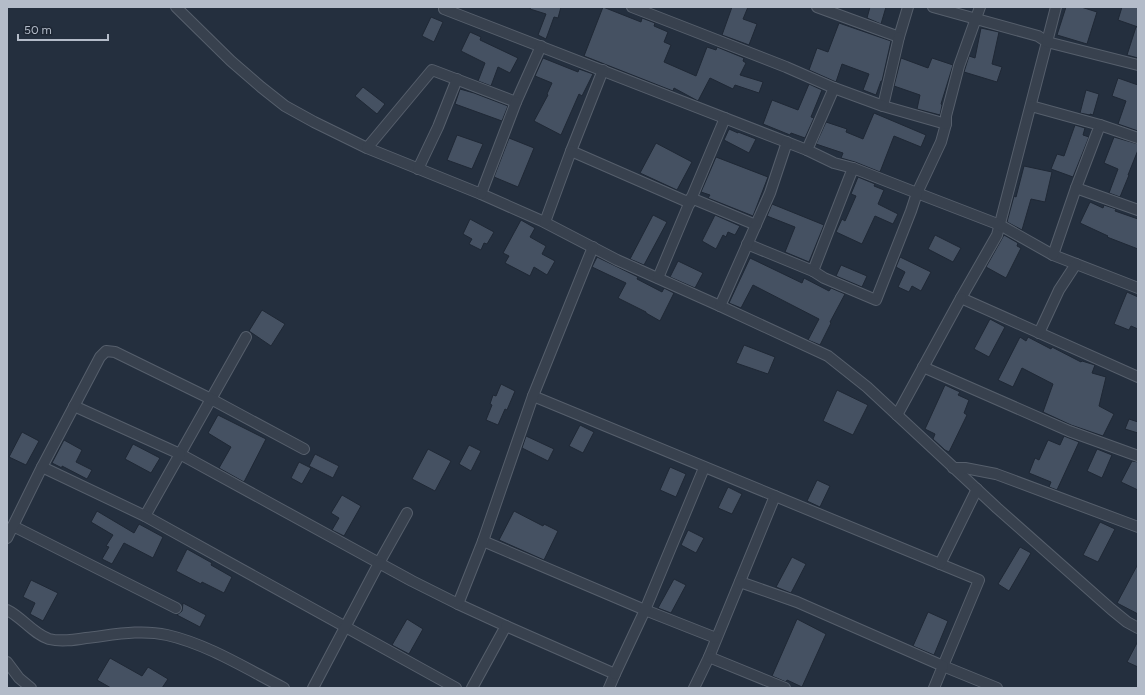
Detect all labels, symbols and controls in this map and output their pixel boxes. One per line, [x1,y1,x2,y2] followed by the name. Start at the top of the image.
[18,16,108,42] scale bar
[24,23,52,37] text: 50 m

